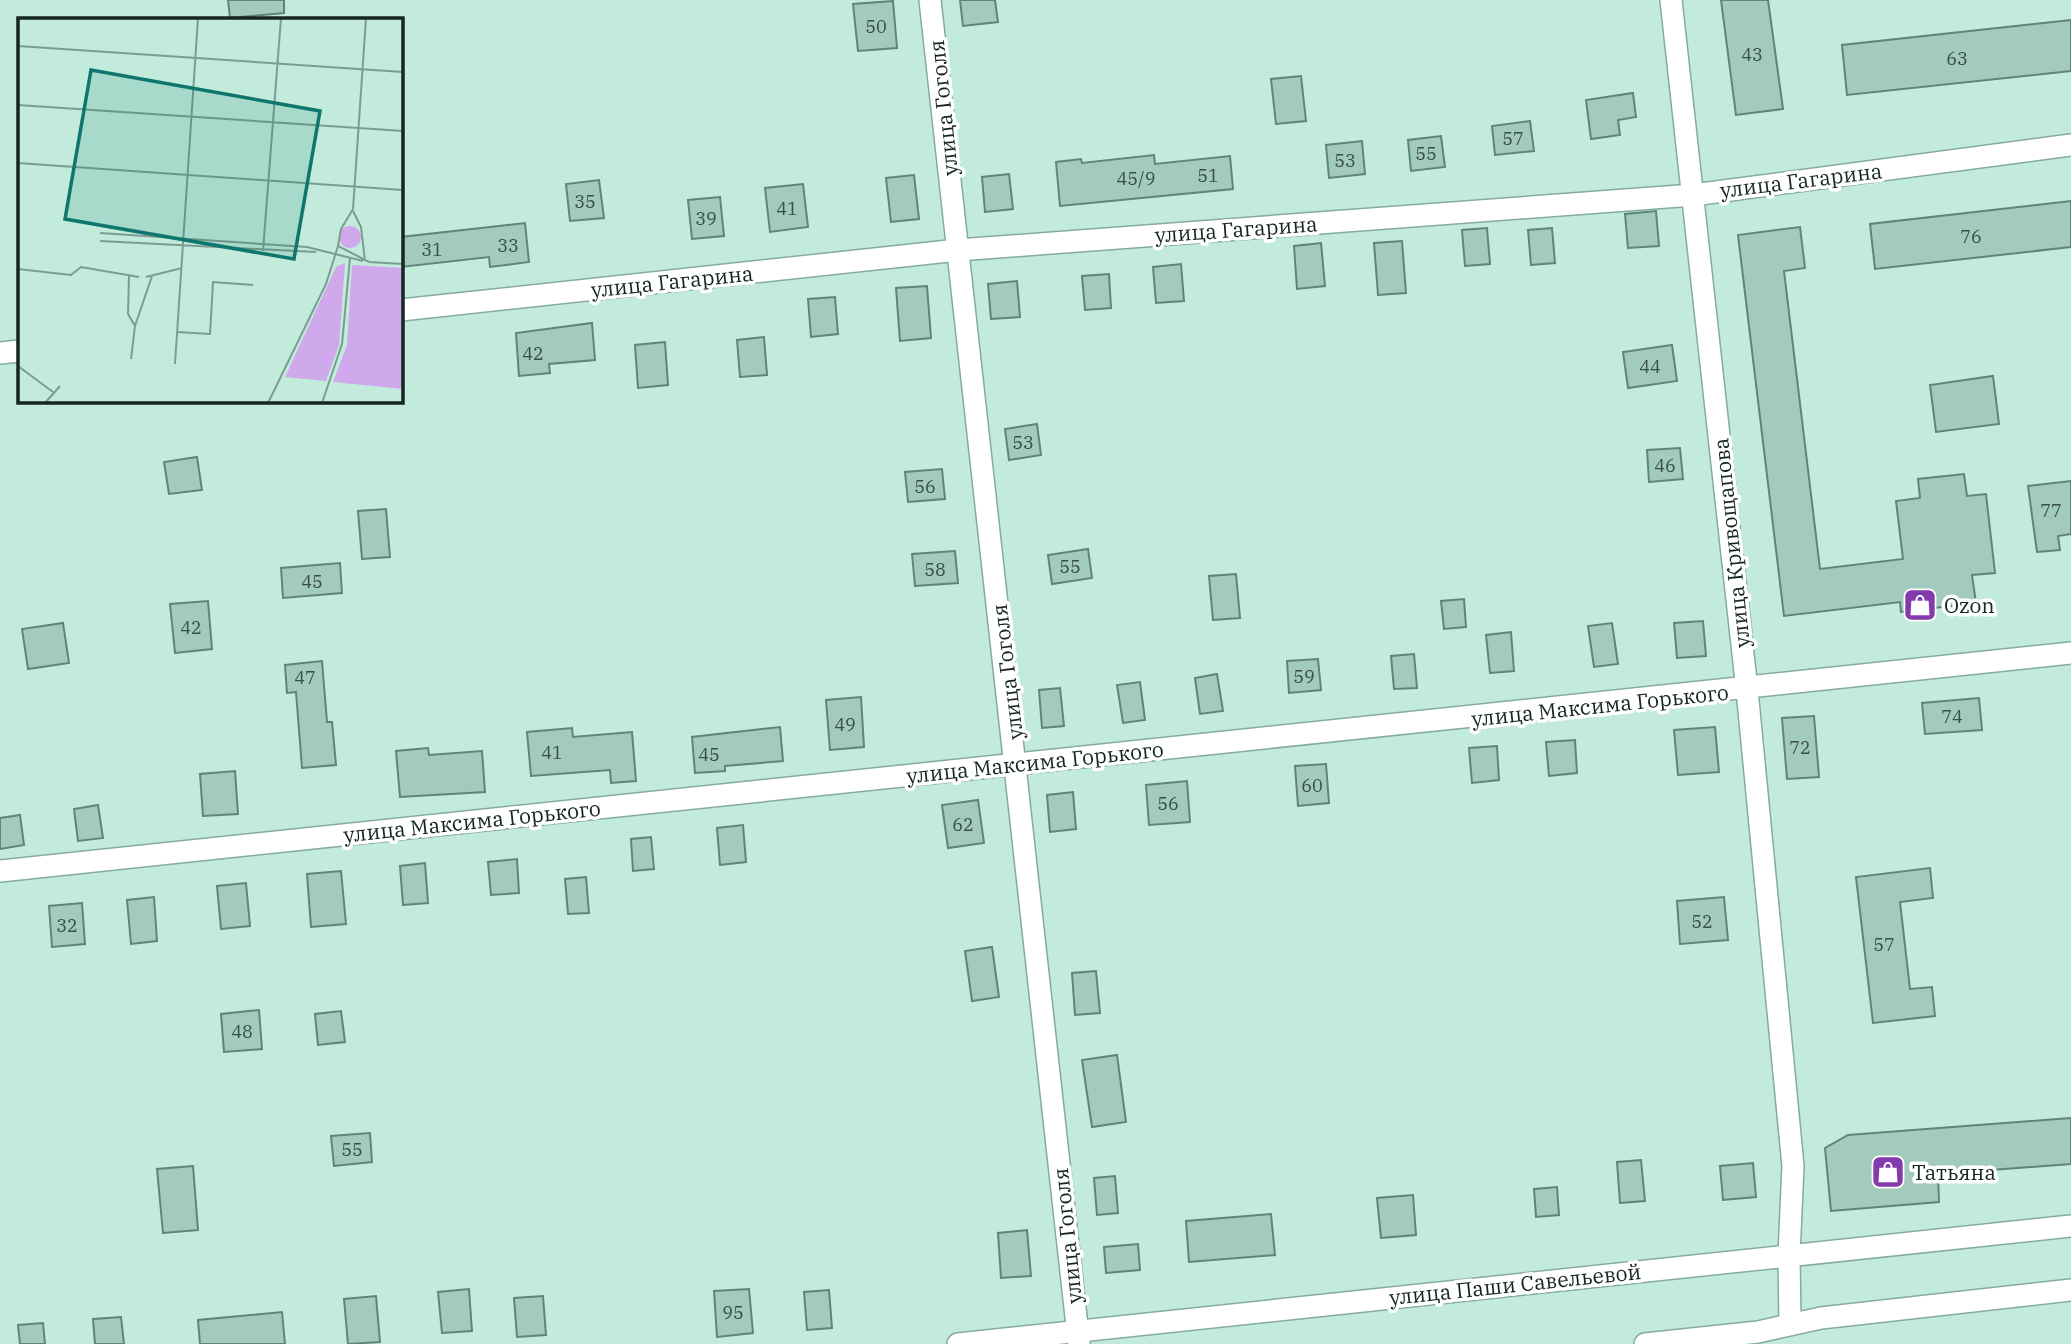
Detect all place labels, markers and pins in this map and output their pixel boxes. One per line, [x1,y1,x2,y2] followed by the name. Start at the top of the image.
[1901,586,1939,624] shop icon: Ozon
[1944,591,1995,619] place label: Ozon
[1869,1153,1907,1191] shop icon: Татьяна
[1912,1158,1996,1186] place label: Татьяна

